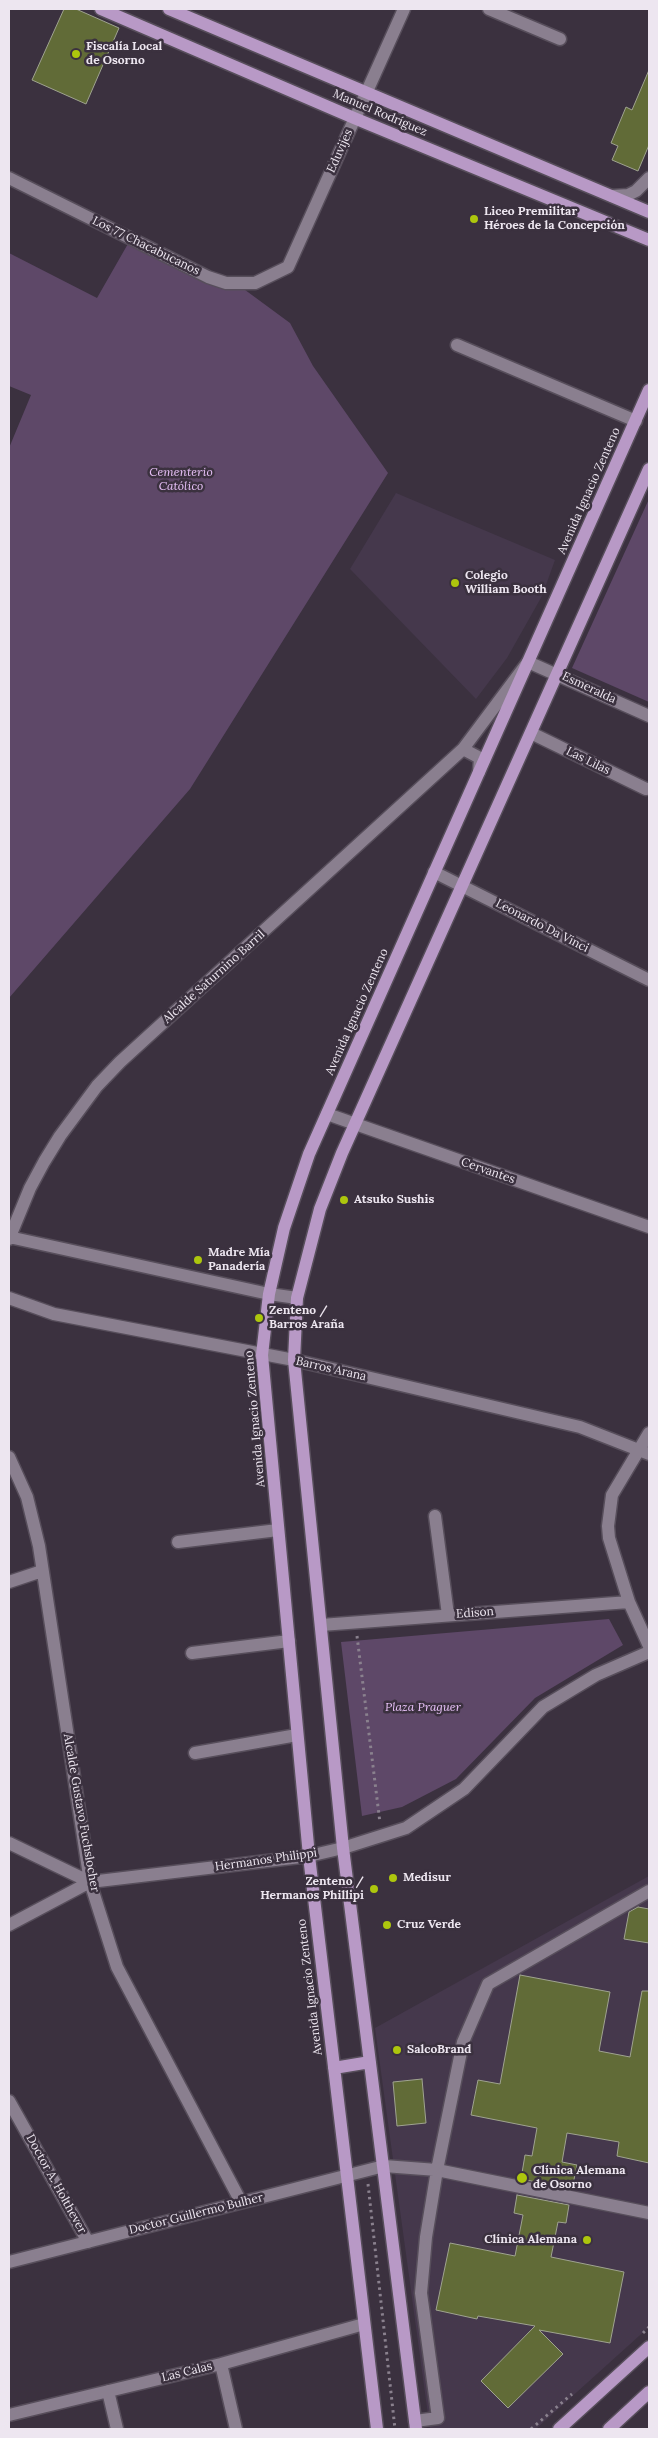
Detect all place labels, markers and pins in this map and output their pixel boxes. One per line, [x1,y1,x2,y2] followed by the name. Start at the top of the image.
[86,40,162,68] place label: Fiscalía Local de Osorno
[70,48,82,60] marker: Fiscalía Local de Osorno
[484,205,625,233] place label: Liceo Premilitar Héroes de la Concepción
[468,213,480,225] marker: Liceo Premilitar Héroes de la Concepción
[465,569,547,597] place label: Colegio William Booth
[449,577,461,589] marker: Colegio William Booth
[354,1193,434,1207] place label: Atsuko Sushis
[338,1194,350,1206] marker: Atsuko Sushis
[208,1246,270,1274] place label: Madre Mía Panadería
[192,1254,204,1266] marker: Madre Mía Panadería
[269,1304,344,1332] place label: Zenteno / Barros Araña
[253,1312,265,1324] marker: Zenteno / Barros Araña
[403,1871,451,1885] place label: Medisur
[387,1872,399,1884] marker: Medisur
[260,1875,364,1903] place label: Zenteno / Hermanos Phillipi
[368,1883,380,1895] marker: Zenteno / Hermanos Phillipi
[397,1918,461,1932] place label: Cruz Verde
[381,1919,393,1931] marker: Cruz Verde
[407,2043,472,2057] place label: SalcoBrand
[391,2044,403,2056] marker: SalcoBrand
[533,2164,626,2192] place label: Clínica Alemana de Osorno
[515,2171,529,2185] marker: Clínica Alemana de Osorno
[484,2233,577,2247] place label: Clínica Alemana
[581,2234,593,2246] marker: Clínica Alemana

